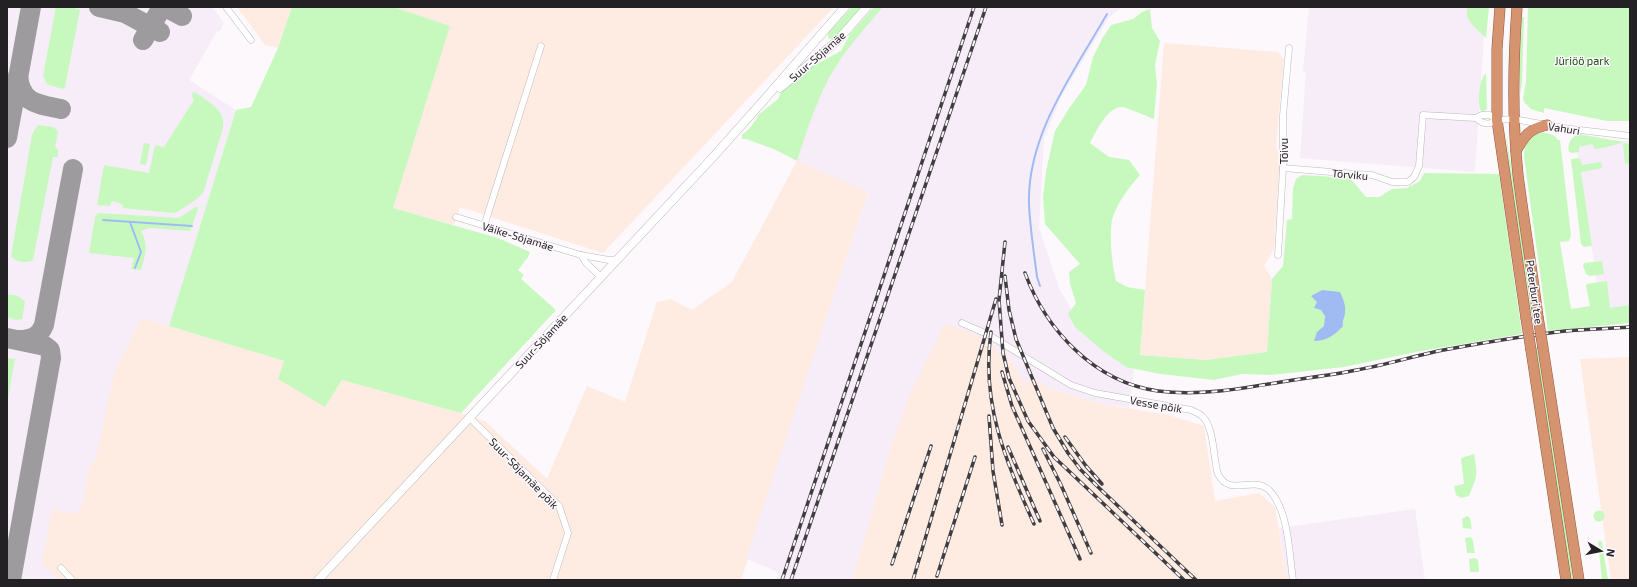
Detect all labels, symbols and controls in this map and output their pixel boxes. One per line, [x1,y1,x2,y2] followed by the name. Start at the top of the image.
[786,28,848,85] street label: Suur-Sõjamäe
[1555,54,1610,67] park label: Jüriöö park
[1547,119,1581,137] street label: Vahuri
[1277,138,1290,164] street label: Tõivu
[1331,166,1369,182] street label: Tõrviku
[480,219,555,254] street label: Väike-Sõjamäe
[1524,259,1546,325] street label: Peterburi tee
[512,311,570,372] street label: Suur-Sõjamäe
[1129,393,1183,415] street label: Vesse põik
[486,435,561,512] street label: Suur-Sõjamäe põik
[1581,531,1621,571] north arrow
[1604,548,1618,558] text: N

